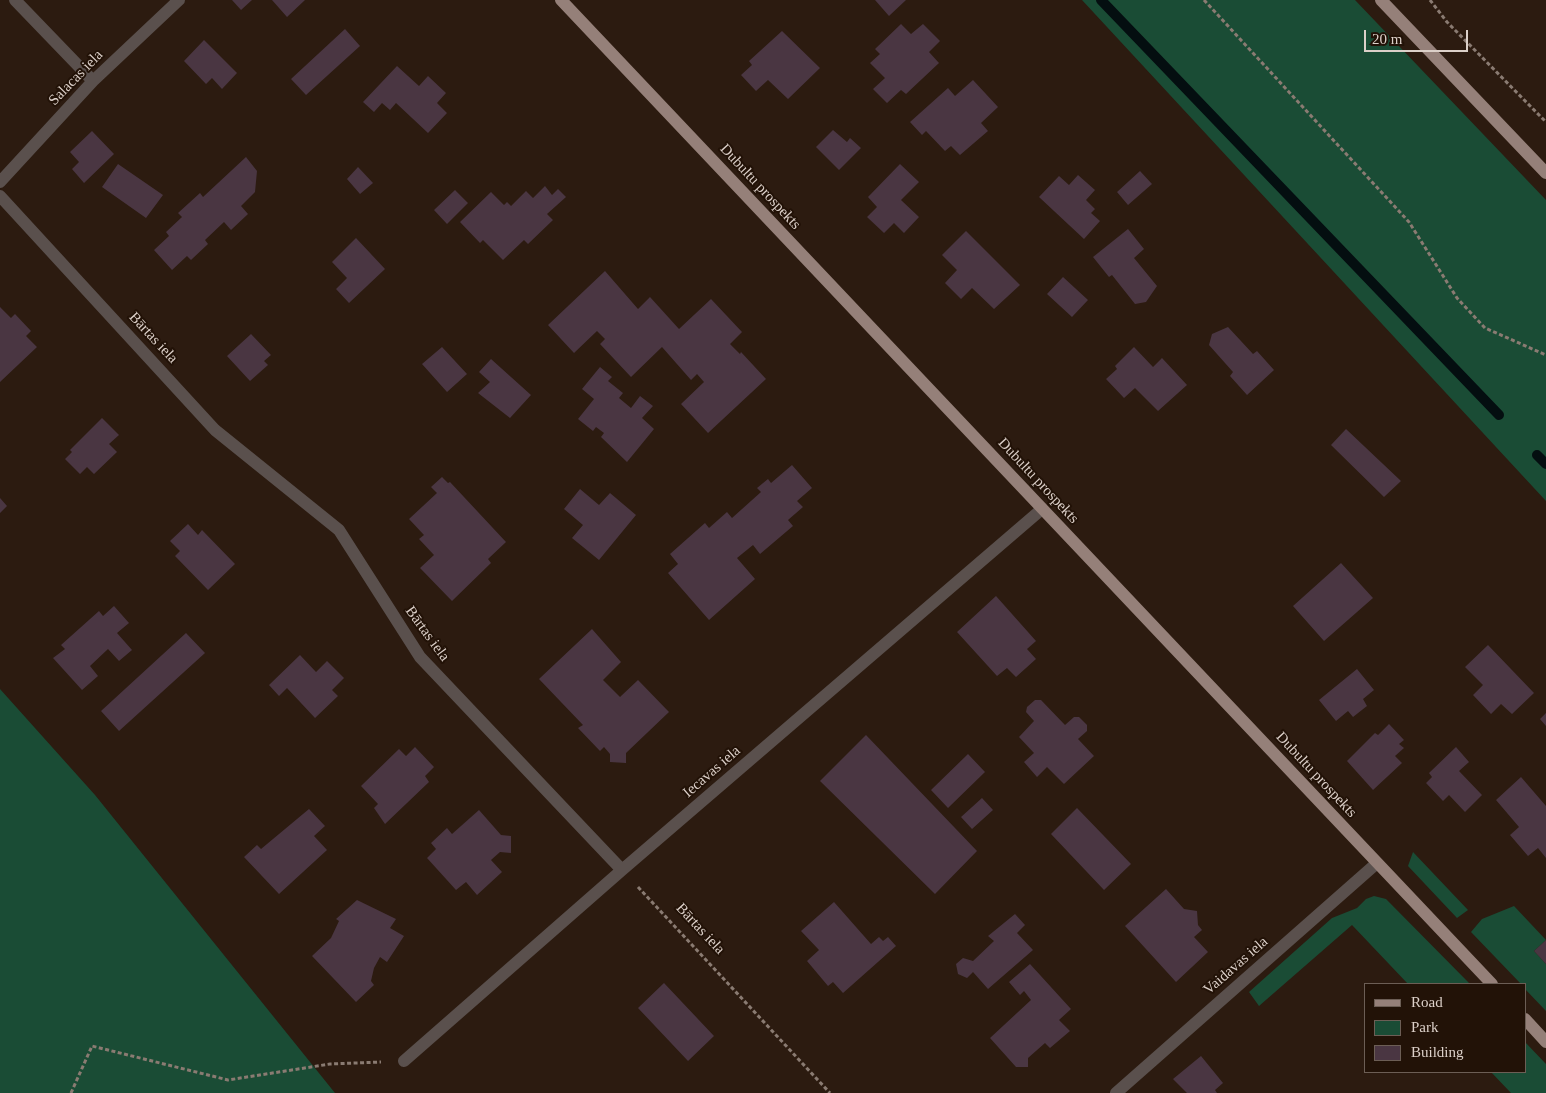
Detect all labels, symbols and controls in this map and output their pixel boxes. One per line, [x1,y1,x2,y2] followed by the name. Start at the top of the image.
[1366,20,1470,52] scale bar
[1372,31,1402,47] text: 20 m
[45,46,107,110] street label: Salacas iela
[716,140,804,234] street label: Dubultu prospekts
[125,309,181,367] street label: Bārtas iela
[994,434,1082,528] street label: Dubultu prospekts
[401,603,453,665] street label: Bārtas iela
[1272,728,1360,822] street label: Dubultu prospekts
[680,742,744,802] street label: Iecavas iela
[672,900,728,958] street label: Bārtas iela
[1200,933,1272,999] street label: Vaidavas iela
[1364,983,1526,1073] legend
[1411,994,1443,1010] text: Road
[1411,1019,1439,1035] text: Park
[1411,1044,1464,1060] text: Building

